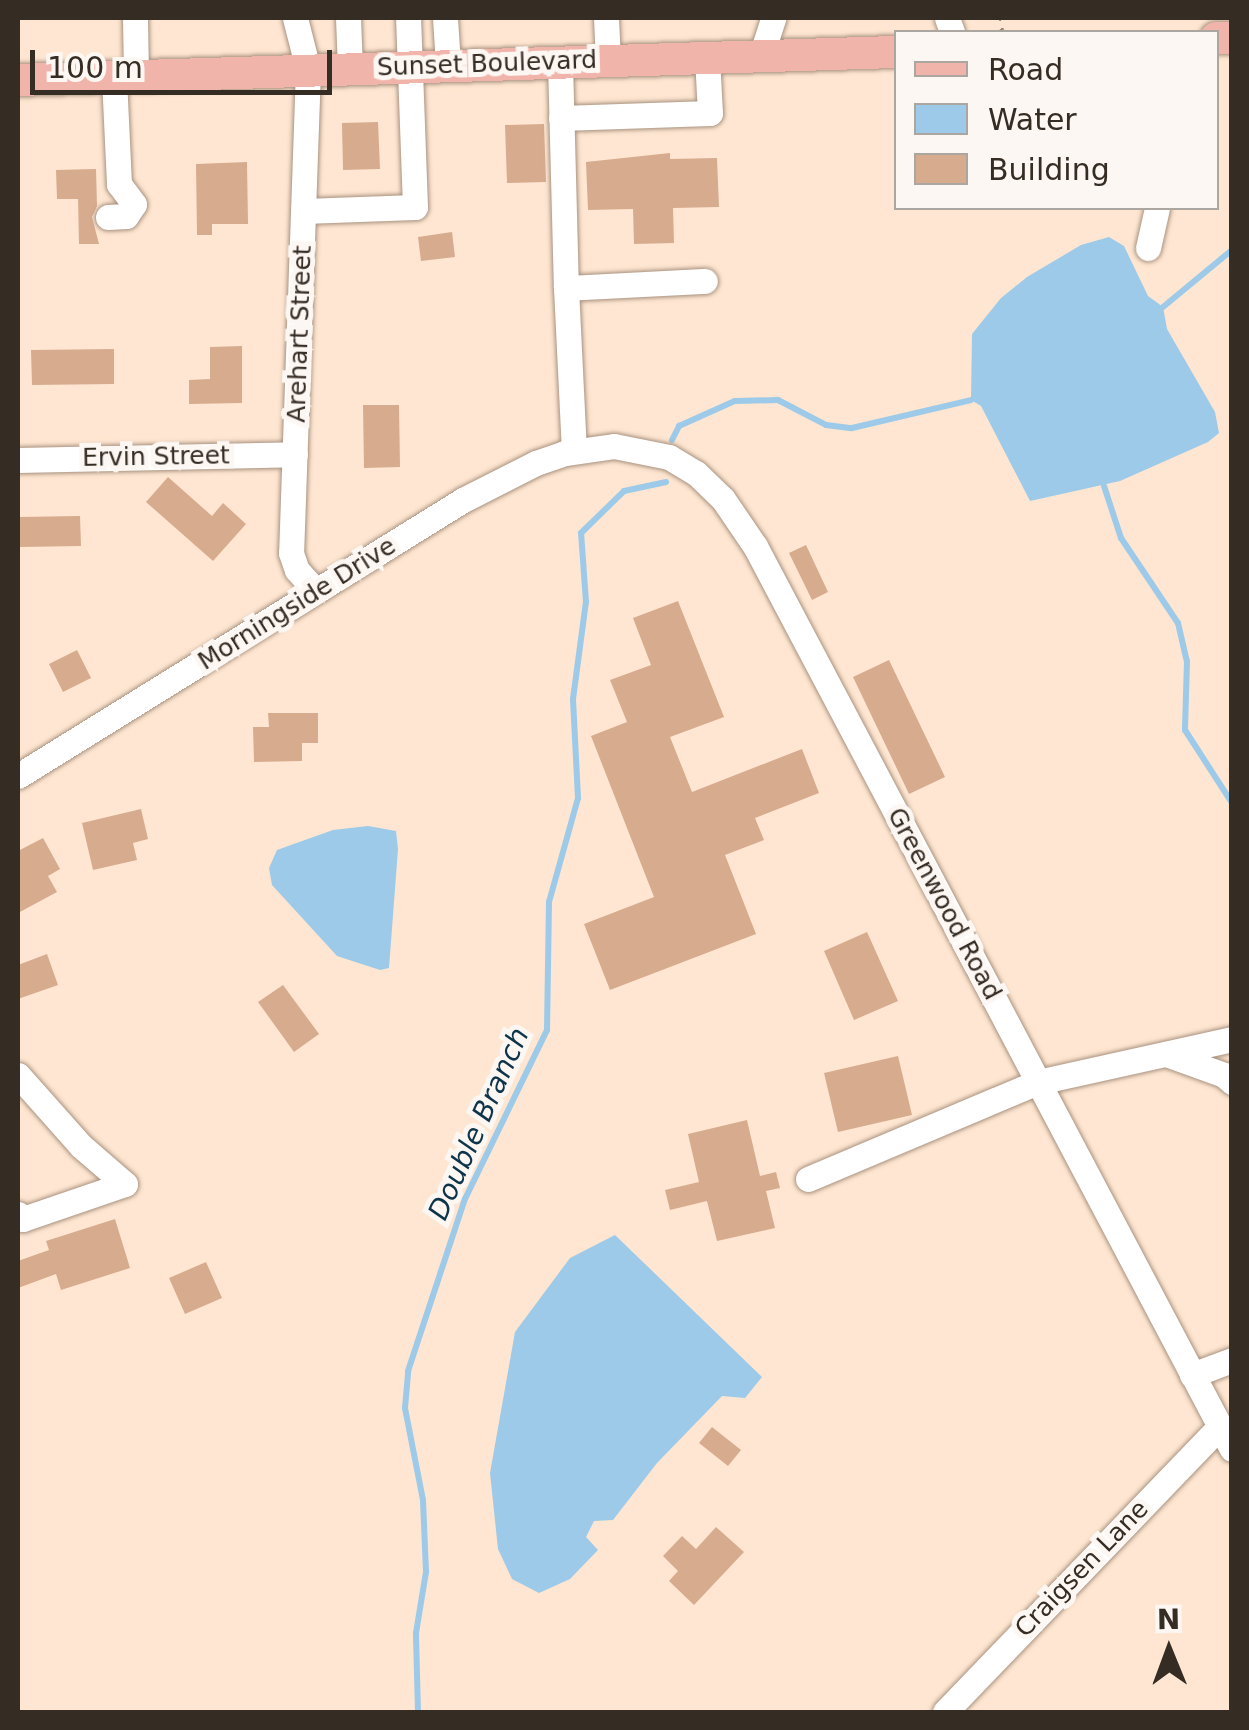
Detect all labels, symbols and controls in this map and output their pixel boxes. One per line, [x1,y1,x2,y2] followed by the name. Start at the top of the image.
[35,30,338,92] scale bar
[894,30,1219,210] legend
[376,45,598,83] street label: Sunset Boulevard
[47,50,143,85] text: 100 m
[988,52,1063,87] text: Road
[988,102,1077,137] text: Water
[988,152,1110,187] text: Building
[282,245,318,423] street label: Arehart Street
[82,441,230,473] street label: Ervin Street
[193,531,401,677] street label: Morningside Drive
[881,803,1007,1005] street label: Greenwood Road
[422,1023,536,1225] water label: Double Branch
[1009,1494,1155,1644] street label: Craigsen Lane
[1119,1600,1219,1700] north arrow
[1156,1603,1180,1636] text: N

